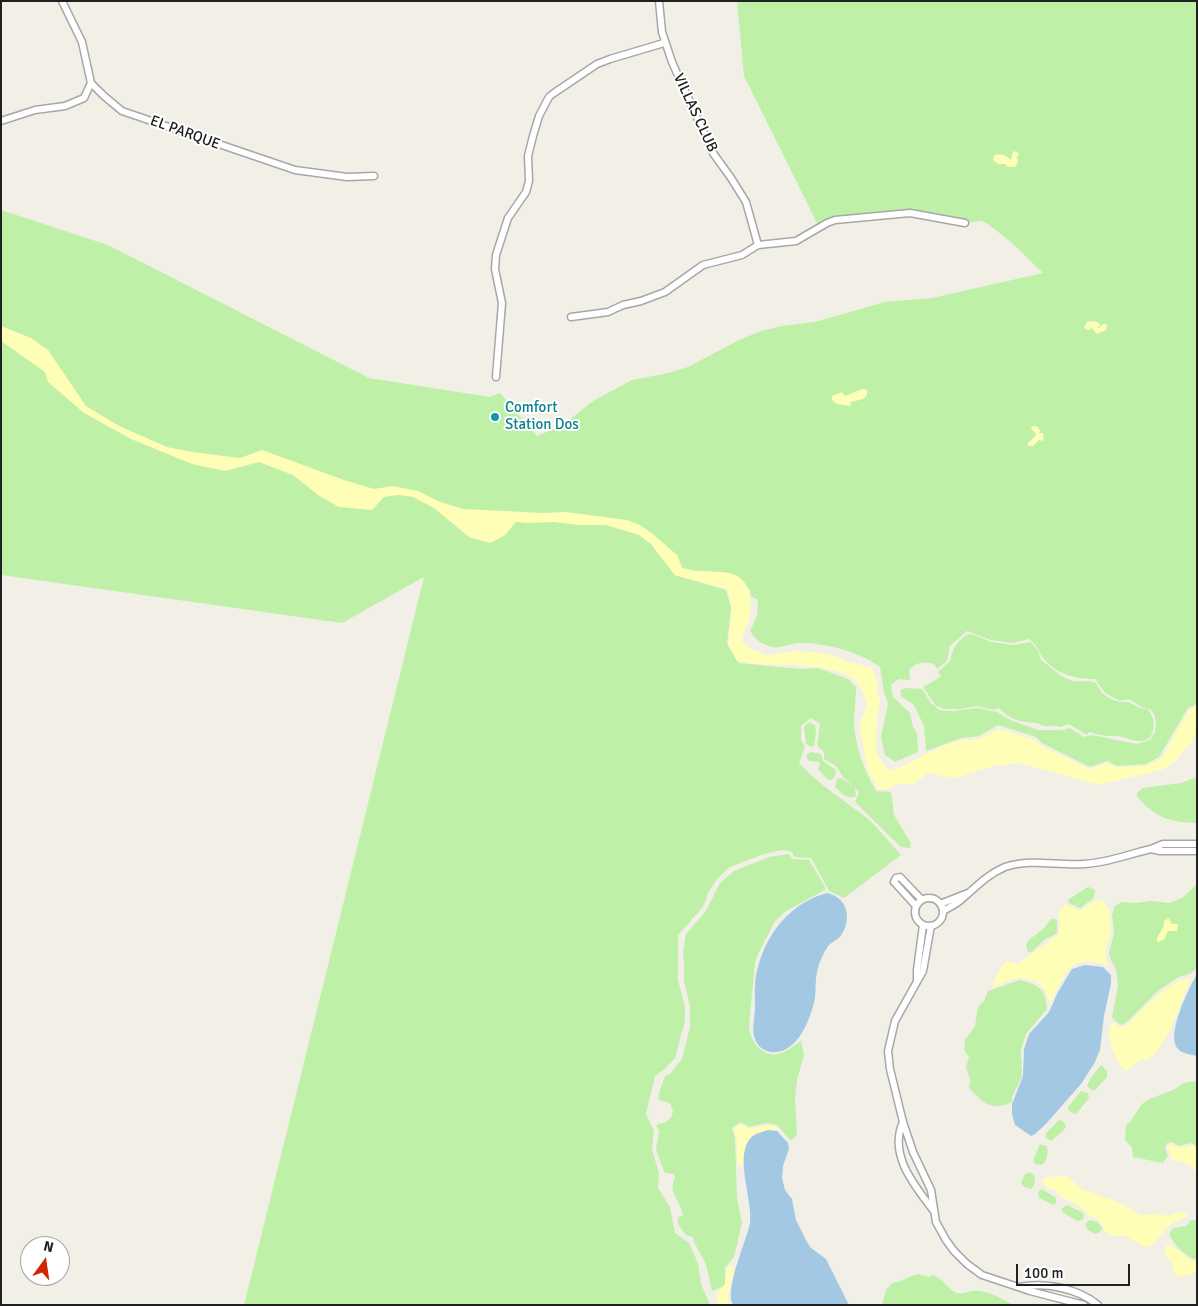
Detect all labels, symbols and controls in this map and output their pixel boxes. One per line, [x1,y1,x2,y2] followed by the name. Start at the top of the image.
[669,71,721,155] street label: VILLAS CLUB
[147,112,223,154] street label: EL PARQUE
[505,399,579,434] place label: Comfort Station Dos
[489,411,501,423] marker: Comfort Station Dos
[20,1236,70,1286] north arrow
[42,1238,55,1256] text: N
[1018,1254,1132,1286] scale bar
[1024,1264,1064,1282] text: 100 m

